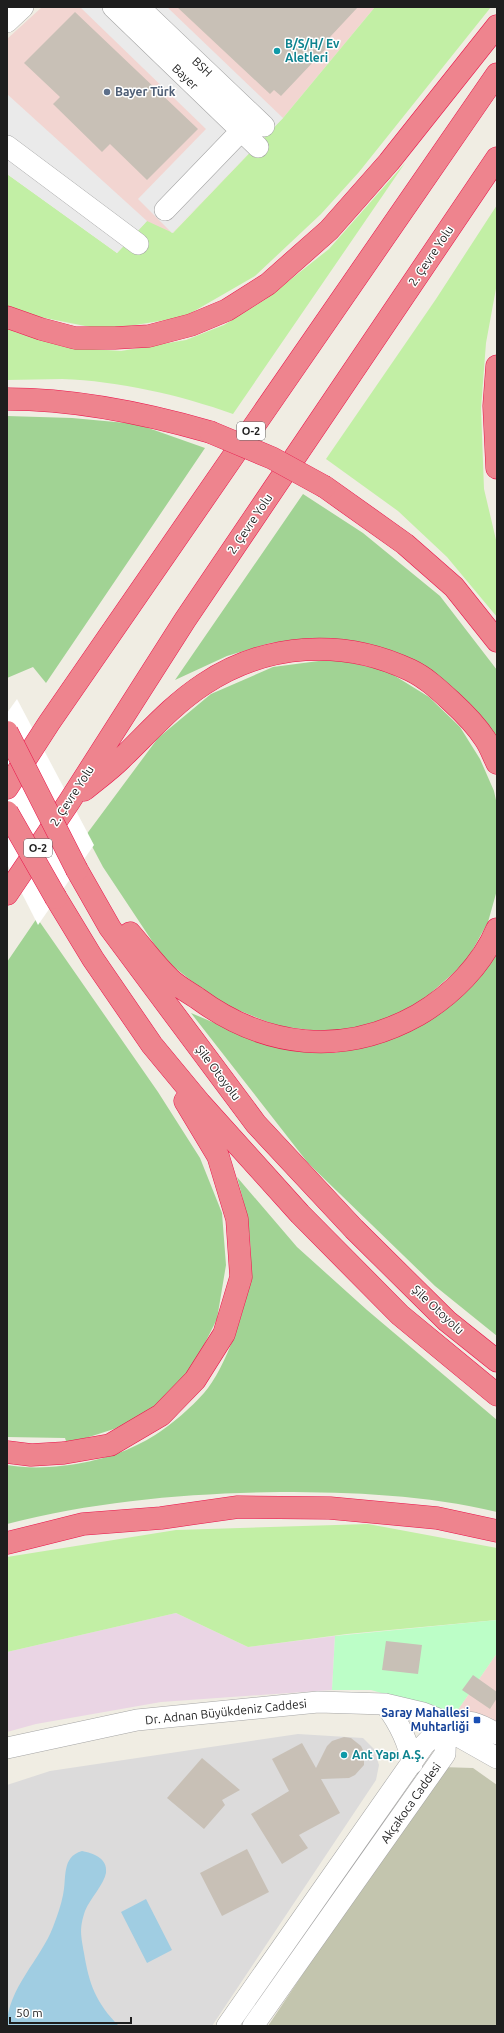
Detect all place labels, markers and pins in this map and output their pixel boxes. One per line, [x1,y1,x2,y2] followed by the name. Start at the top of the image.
[285,37,340,64] place label: B/S/H/ Ev Aletleri
[272,46,282,56] marker: B/S/H/ Ev Aletleri
[115,85,176,98] place label: Bayer Türk
[102,87,112,97] marker: Bayer Türk
[381,1706,469,1733] place label: Saray Mahallesi Muhtarliği
[472,1715,482,1725] marker: Saray Mahallesi Muhtarliği
[352,1748,424,1763] place label: Ant Yapı A.Ş.
[339,1750,349,1760] marker: Ant Yapı A.Ş.

